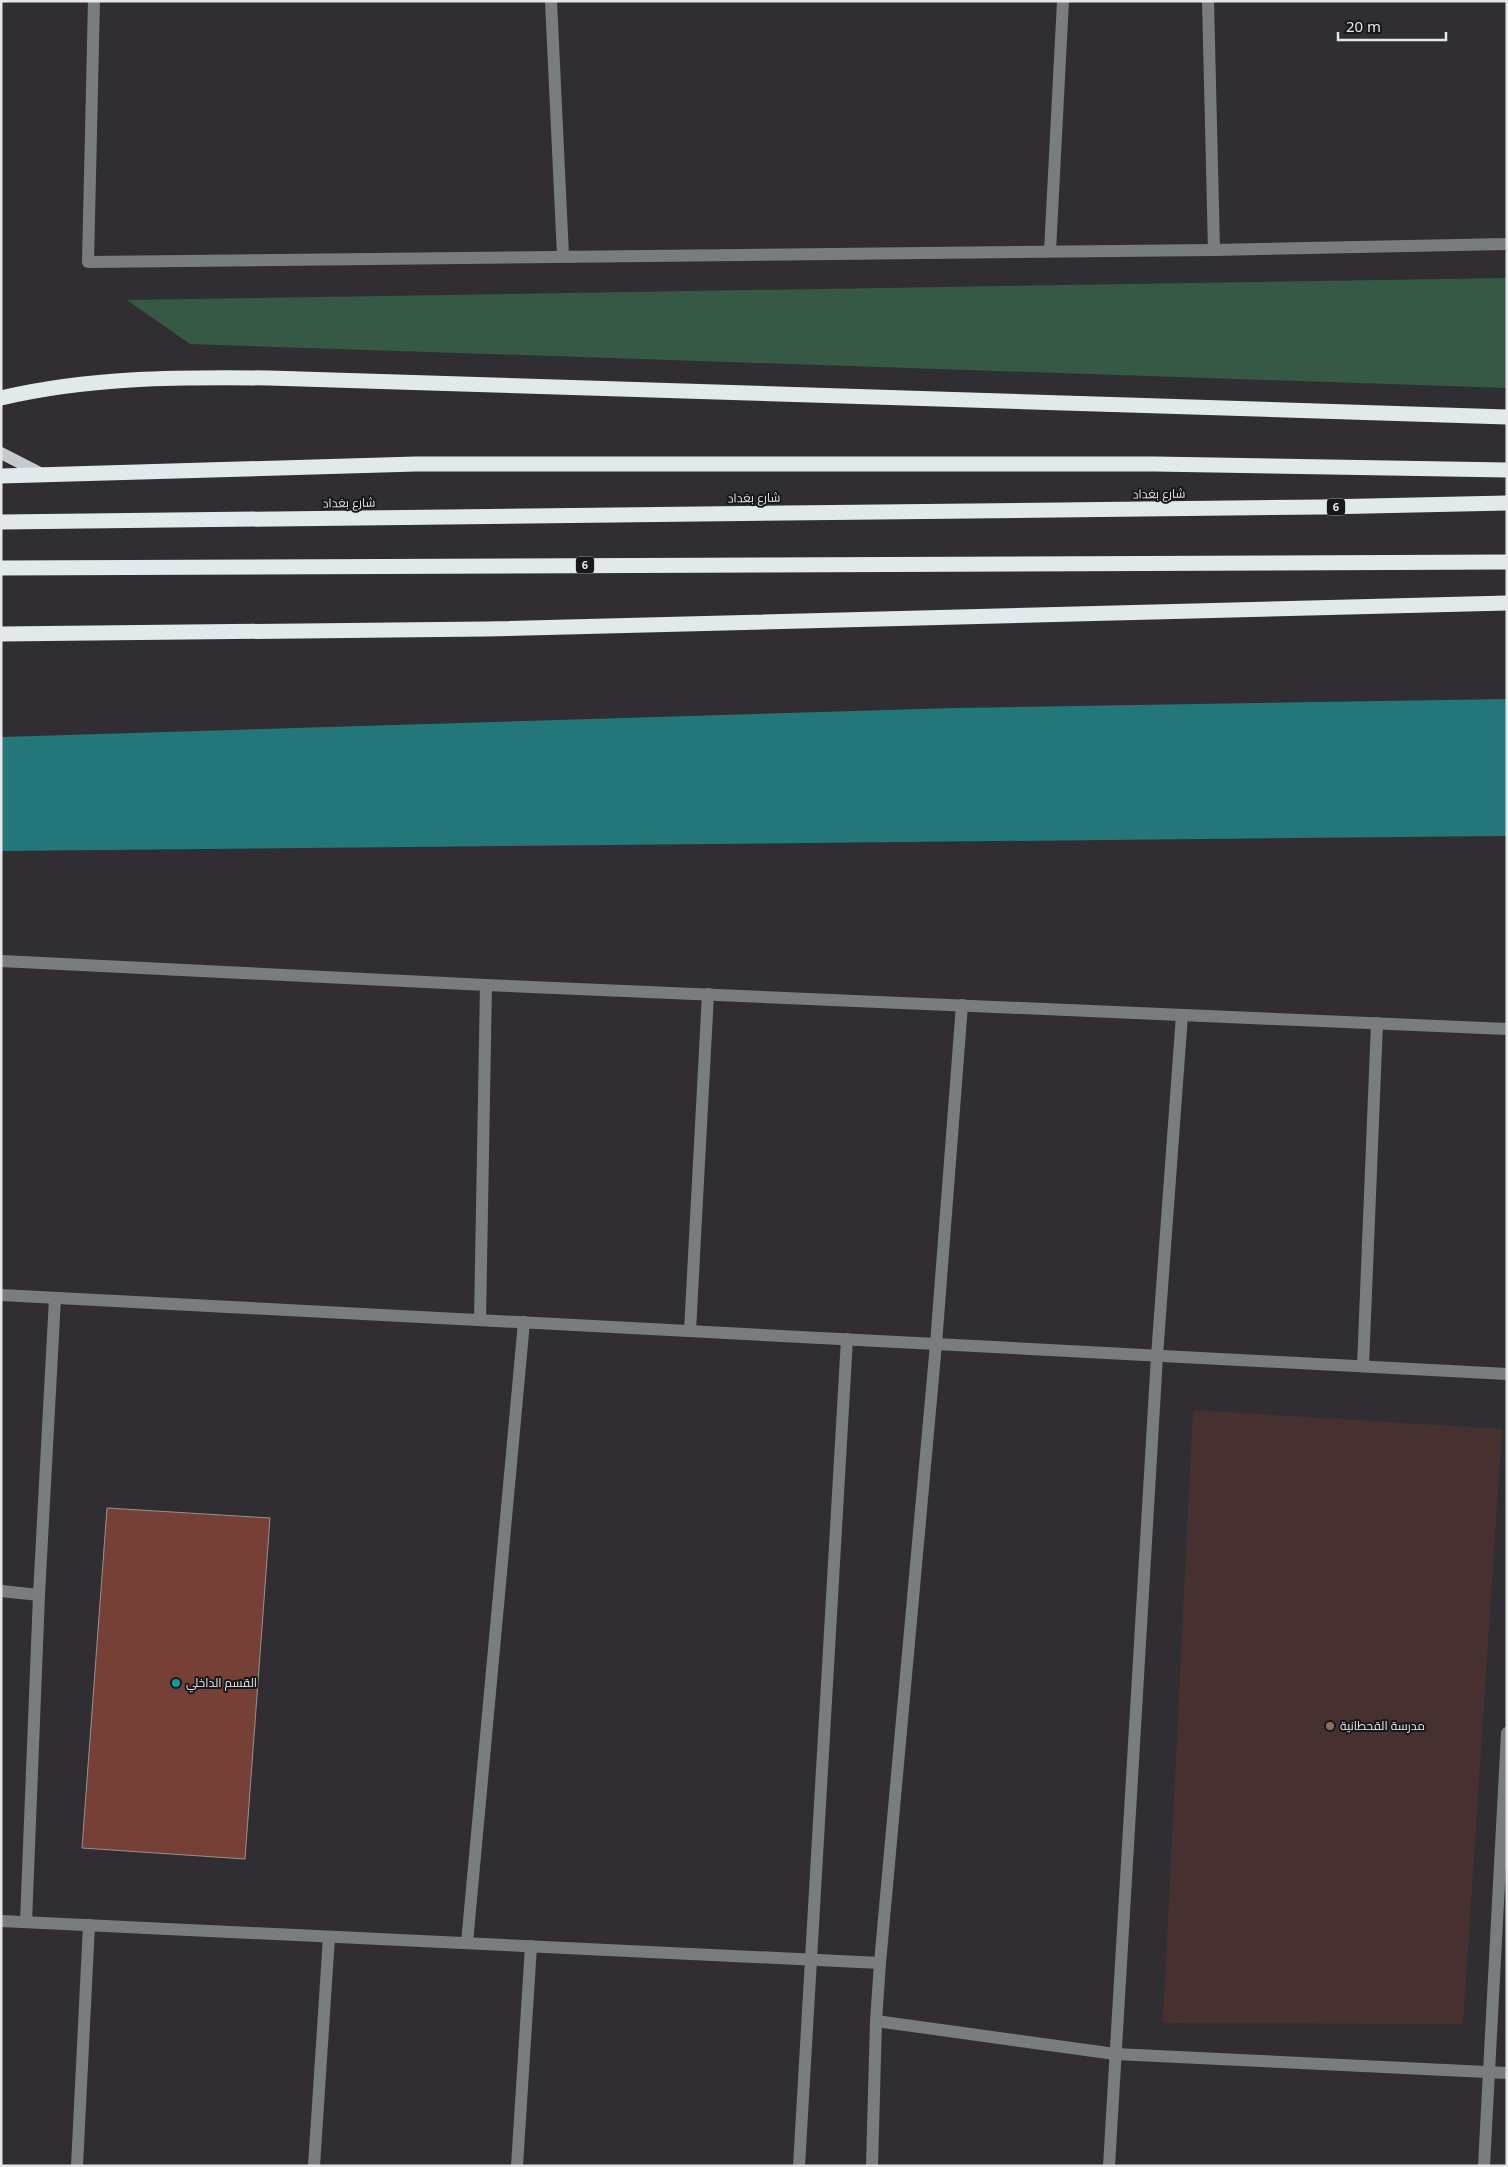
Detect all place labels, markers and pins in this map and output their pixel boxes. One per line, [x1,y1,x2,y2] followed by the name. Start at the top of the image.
[186,1674,257,1693] place label: القسم الداخلي
[170,1677,182,1689] marker: القسم الداخلي
[1340,1717,1425,1734] place label: مدرسة القحطانية
[1324,1720,1336,1732] marker: مدرسة القحطانية

